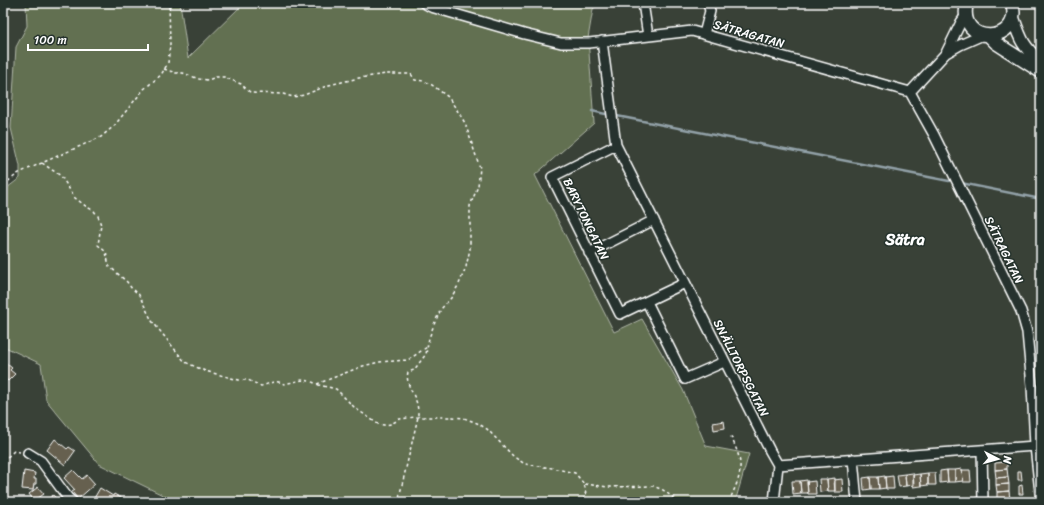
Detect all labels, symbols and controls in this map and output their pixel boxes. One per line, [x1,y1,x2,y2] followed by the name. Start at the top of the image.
[711,13,788,55] street label: SÄTRAGATAN
[28,26,148,52] scale bar
[34,29,67,51] text: 100 m
[557,174,616,264] street label: BARYTONGATAN
[978,212,1030,288] street label: SÄTRAGATAN
[884,225,925,254] district label: Sätra
[707,315,775,421] street label: SNÄLLTORPSGATAN
[978,439,1018,479] north arrow
[998,454,1017,465] text: N

